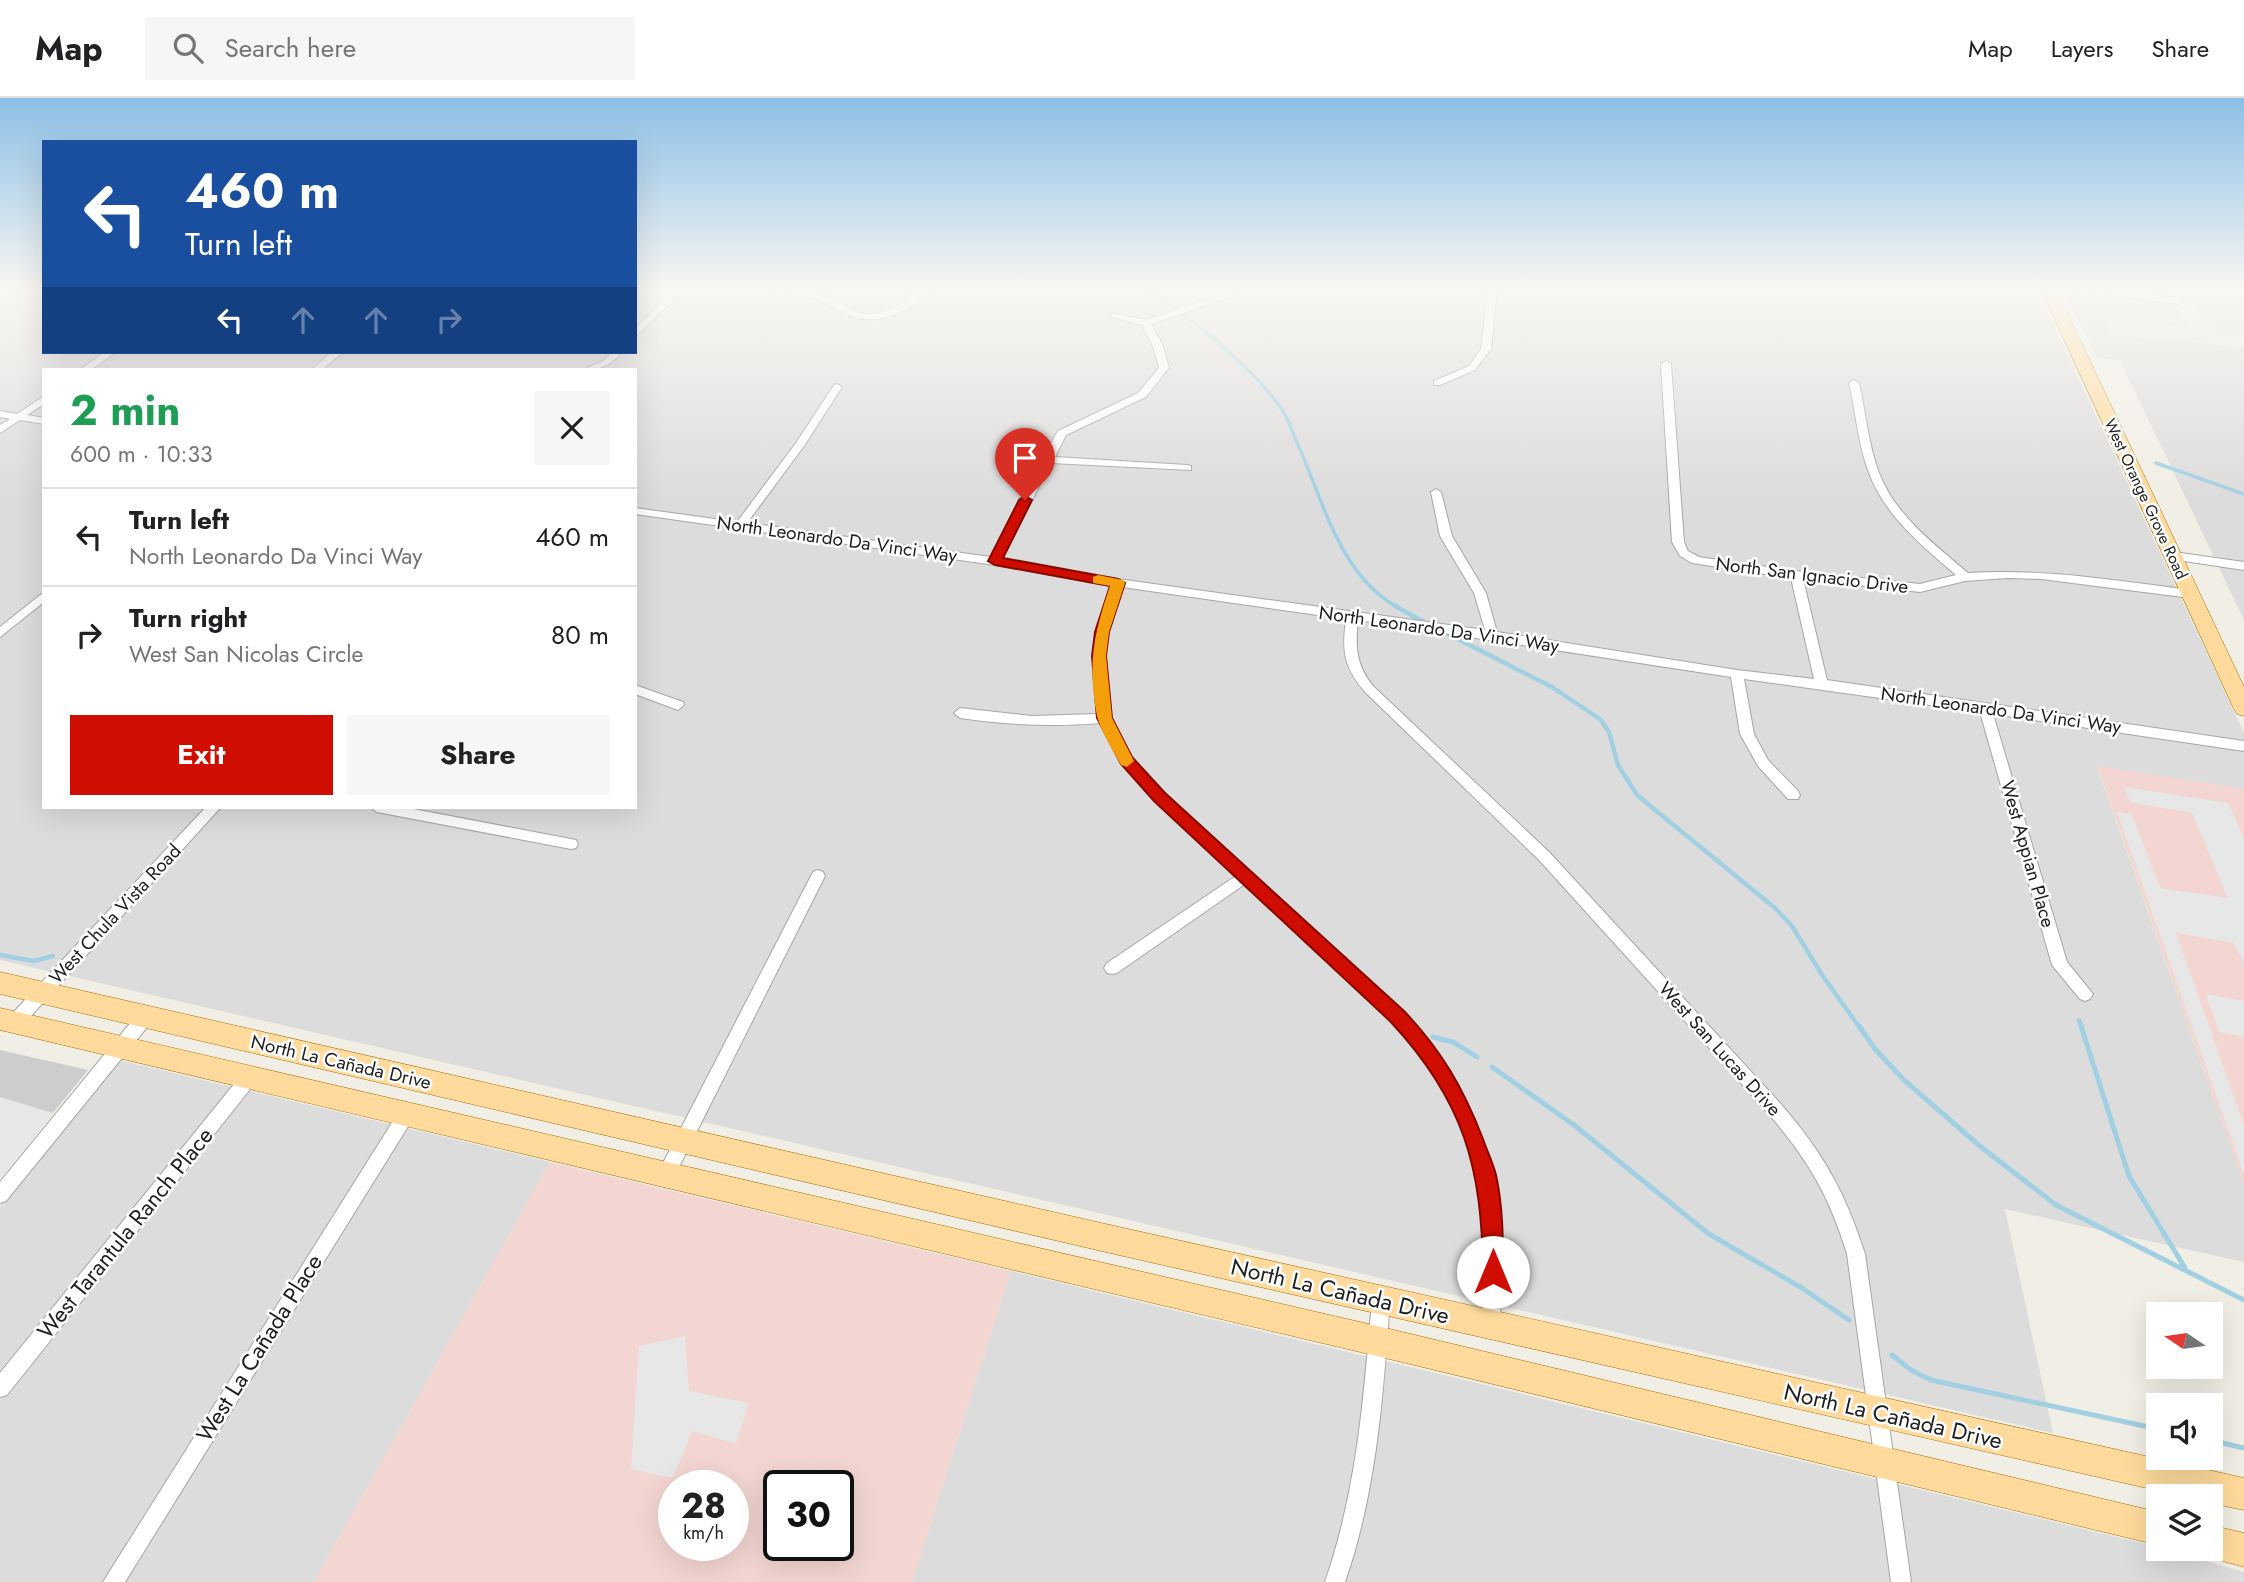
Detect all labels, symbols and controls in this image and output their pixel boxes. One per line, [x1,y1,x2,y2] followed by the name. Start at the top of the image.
[145,17,635,80] search box
[35,25,103,72] text: Map
[169,29,207,67] icon: search
[225,29,356,67] text: Search here
[1968,31,2013,66] text: Map
[2051,31,2113,66] text: Layers
[2151,31,2209,66] text: Share
[185,156,339,226] text: 460 m
[70,168,161,259] icon: left
[185,221,292,267] text: Turn left
[211,301,249,339] icon: left
[284,301,322,339] icon: ahead
[357,301,395,339] icon: ahead
[430,301,468,339] icon: right
[70,380,180,441] text: 2 min
[535,391,609,465] button: close
[2099,415,2193,583] street label: West Orange Grove Road
[995,428,1055,500] pin
[70,437,213,471] text: 600 m · 10:33
[1006,439,1044,477] icon: arrive
[129,501,229,539] text: Turn left
[715,509,959,569] street label: North Leonardo Da Vinci Way
[70,518,108,556] icon: left
[535,518,609,556] text: 460 m
[129,539,422,573] text: North Leonardo Da Vinci Way
[1714,550,1910,600] street label: North San Ignacio Drive
[129,599,247,637] text: Turn right
[1317,599,1561,659] street label: North Leonardo Da Vinci Way
[70,616,108,654] icon: right
[551,616,609,654] text: 80 m
[129,637,363,671] text: West San Nicolas Circle
[1879,680,2123,740] street label: North Leonardo Da Vinci Way
[70,715,333,795] button: Exit
[347,715,609,795] button: Share
[1994,777,2062,931] street label: West Appian Place
[43,838,187,990] street label: West Chula Vista Road
[1652,976,1788,1122] street label: West San Lucas Drive
[248,1028,434,1096] street label: North La Cañada Drive
[29,1120,221,1346] street label: West Tarantula Ranch Place
[1456,1235,1530,1309] position arrow
[187,1247,331,1448] street label: West La Cañada Place
[1227,1249,1453,1333] street label: North La Cañada Drive
[2146,1302,2222,1379] north arrow
[2146,1302,2223,1561] map controls
[1780,1374,2006,1458] street label: North La Cañada Drive
[2146,1393,2223,1470] button: sound
[763,1470,854,1561] speed limit sign: 30
[681,1481,726,1531] text: 28
[2146,1484,2223,1561] button: layers
[683,1520,724,1546] text: km/h

